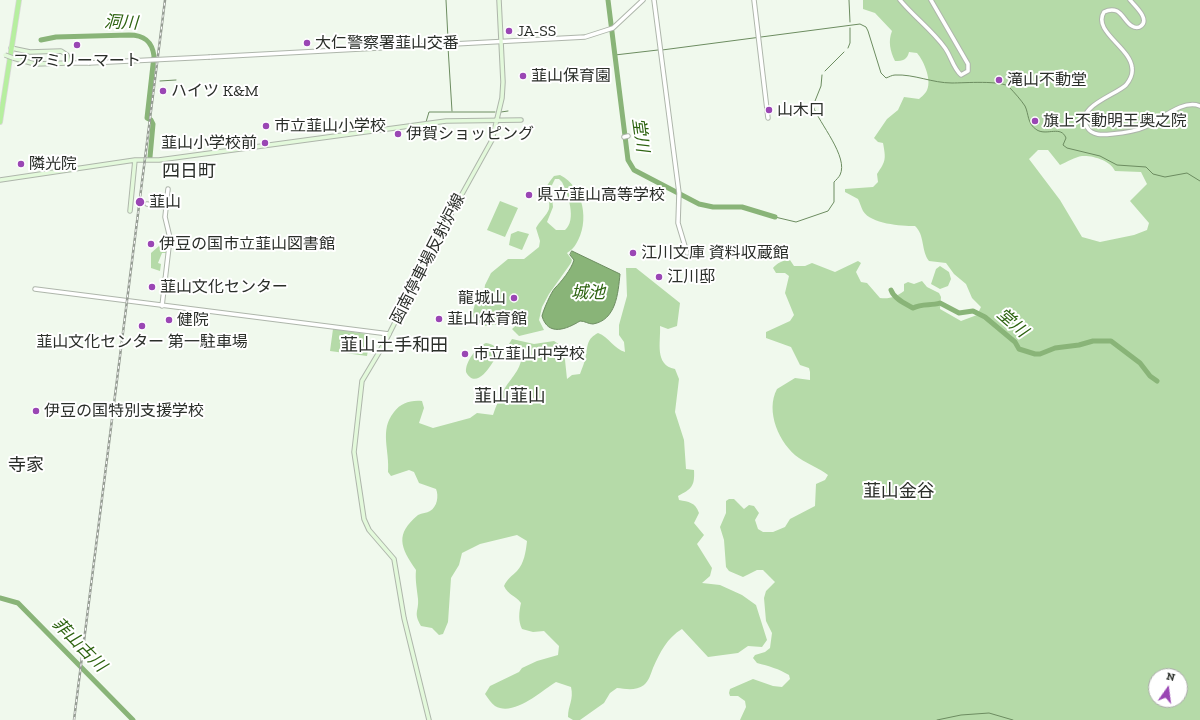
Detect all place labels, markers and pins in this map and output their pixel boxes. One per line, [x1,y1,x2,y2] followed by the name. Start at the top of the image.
[517,21,556,41] place label: JA-SS
[504,26,514,36] marker: JA-SS
[315,33,459,53] place label: 大仁警察署韮山交番
[302,38,312,48] marker: 大仁警察署韮山交番
[72,40,82,50] marker: ファミリーマート
[13,51,141,71] place label: ファミリーマート
[531,66,611,86] place label: 韮山保育園
[1007,70,1087,90] place label: 滝山不動堂
[518,71,528,81] marker: 韮山保育園
[994,75,1004,85] marker: 滝山不動堂
[171,81,259,101] place label: ハイツ K&M
[158,86,168,96] marker: ハイツ K&M
[777,100,825,120] place label: 山木口
[764,105,774,115] marker: 山木口
[1043,111,1187,131] place label: 旗上不動明王奥之院
[274,116,386,136] place label: 市立韮山小学校
[1030,116,1040,126] marker: 旗上不動明王奥之院
[261,121,271,131] marker: 市立韮山小学校
[406,124,534,144] place label: 伊賀ショッピング
[393,129,403,139] marker: 伊賀ショッピング
[161,133,257,153] place label: 韮山小学校前
[260,138,270,148] marker: 韮山小学校前
[29,154,77,174] place label: 隣光院
[16,159,26,169] marker: 隣光院
[537,185,665,205] place label: 県立韮山高等学校
[524,190,534,200] marker: 県立韮山高等学校
[149,192,181,212] place label: 韮山
[134,196,146,208] marker: 韮山
[159,234,335,254] place label: 伊豆の国市立韮山図書館
[146,239,156,249] marker: 伊豆の国市立韮山図書館
[641,243,789,263] place label: 江川文庫 資料収蔵館
[628,248,638,258] marker: 江川文庫 資料収蔵館
[667,267,715,287] place label: 江川邸
[654,272,664,282] marker: 江川邸
[160,277,288,297] place label: 韮山文化センター
[147,282,157,292] marker: 韮山文化センター
[458,288,506,308] place label: 龍城山
[509,293,519,303] marker: 龍城山
[447,309,527,329] place label: 韮山体育館
[177,310,209,330] place label: 健院
[434,314,444,324] marker: 韮山体育館
[164,315,174,325] marker: 健院
[137,321,147,331] marker: 韮山文化センター 第一駐車場
[36,332,248,352] place label: 韮山文化センター 第一駐車場
[473,344,585,364] place label: 市立韮山中学校
[460,349,470,359] marker: 市立韮山中学校
[44,401,204,421] place label: 伊豆の国特別支援学校
[31,406,41,416] marker: 伊豆の国特別支援学校

